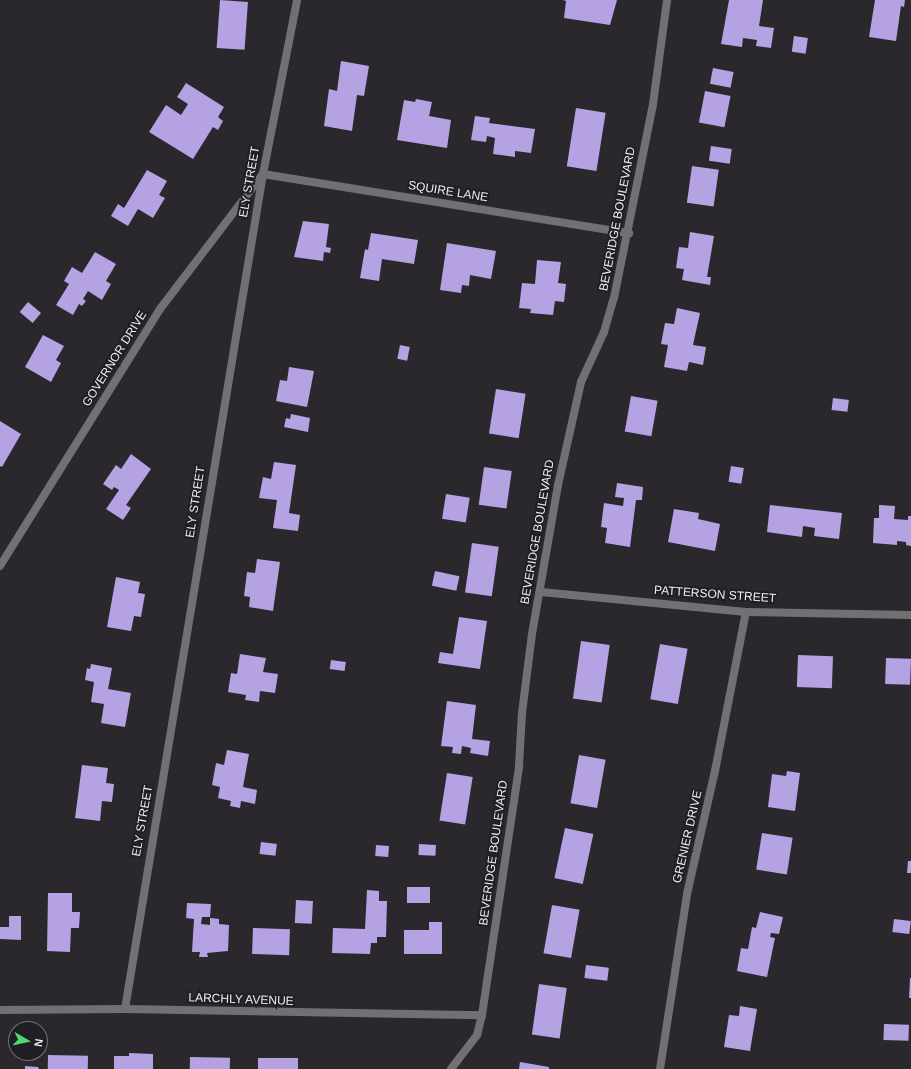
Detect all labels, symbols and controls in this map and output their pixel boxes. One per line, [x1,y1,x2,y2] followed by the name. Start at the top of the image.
[237,145,263,219] street label: ELY STREET
[597,146,639,292] street label: BEVERIDGE BOULEVARD
[407,179,489,205] street label: SQUIRE LANE
[80,309,150,409] street label: GOVERNOR DRIVE
[518,459,558,605] street label: BEVERIDGE BOULEVARD
[183,465,209,539] street label: ELY STREET
[654,584,776,606] street label: PATTERSON STREET
[477,779,511,927] street label: BEVERIDGE BOULEVARD
[130,784,156,858] street label: ELY STREET
[670,789,706,885] street label: GRENIER DRIVE
[188,991,294,1009] street label: LARCHLY AVENUE
[8,1021,48,1061] north arrow
[32,1038,45,1048] text: N

